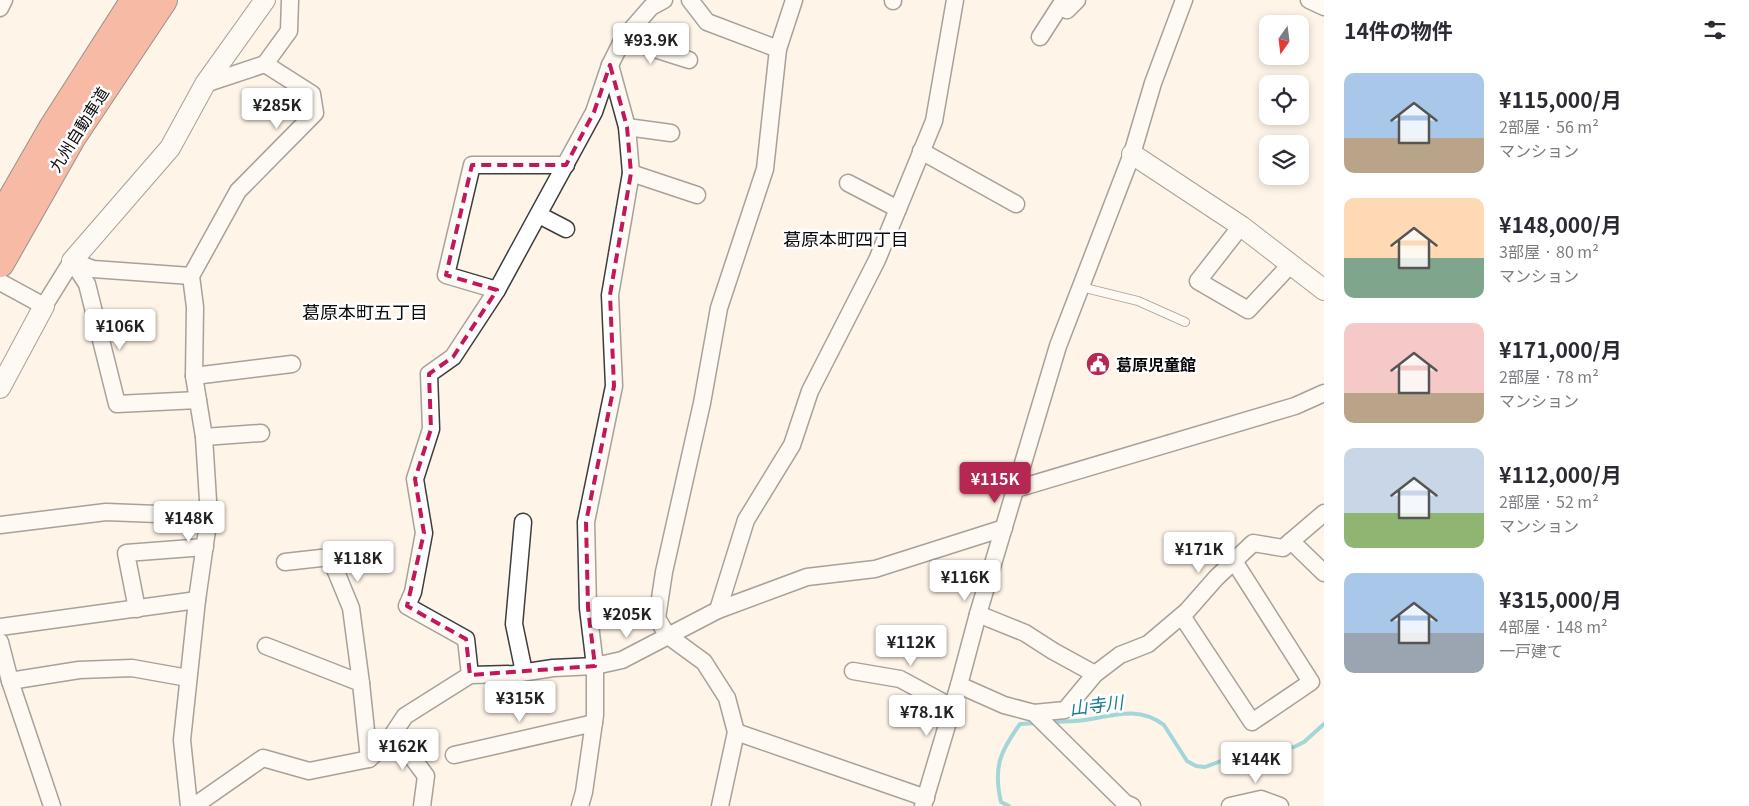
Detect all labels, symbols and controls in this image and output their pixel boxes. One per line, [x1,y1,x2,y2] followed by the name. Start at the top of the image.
[1259,15,1309,65] north arrow
[1259,15,1309,185] map controls
[1344,15,1453,45] text: 14件の物件
[1701,16,1729,44] icon: filters
[610,22,692,65] pin: ¥93.9K
[624,27,678,51] text: ¥93.9K
[1259,75,1309,125] button: locate
[42,82,114,176] street label: 九州自動車道
[1499,84,1622,114] text: ¥115,000/月
[242,88,312,130] pin: ¥285K
[253,92,301,116] text: ¥285K
[1384,93,1444,153] icon: home
[1499,114,1599,138] text: 2部屋 · 56 m²
[1259,135,1309,185] button: layers
[1499,138,1579,162] text: マンション
[1499,209,1622,239] text: ¥148,000/月
[1384,218,1444,278] icon: home
[783,225,909,251] district label: 葛原本町四丁目
[1499,239,1599,263] text: 3部屋 · 80 m²
[1499,263,1579,287] text: マンション
[302,298,428,324] district label: 葛原本町五丁目
[85,308,155,351] pin: ¥106K
[96,313,144,337] text: ¥106K
[1499,334,1622,364] text: ¥171,000/月
[1384,343,1444,403] icon: home
[1085,351,1111,377] public building icon: 葛原児童館
[1116,352,1196,376] place label: 葛原児童館
[1499,364,1599,388] text: 2部屋 · 78 m²
[1499,388,1579,412] text: マンション
[1499,459,1622,489] text: ¥112,000/月
[960,462,1030,504] pin: ¥115K
[971,466,1019,490] text: ¥115K
[1384,468,1444,528] icon: home
[1499,489,1599,513] text: 2部屋 · 52 m²
[154,500,224,543] pin: ¥148K
[165,505,213,529] text: ¥148K
[1499,513,1579,537] text: マンション
[1164,532,1234,574] pin: ¥171K
[1175,536,1223,560] text: ¥171K
[323,540,393,583] pin: ¥118K
[334,545,382,569] text: ¥118K
[930,560,1000,602] pin: ¥116K
[941,564,989,588] text: ¥116K
[1499,584,1622,614] text: ¥315,000/月
[1384,593,1444,653] icon: home
[592,596,662,639] pin: ¥205K
[603,601,651,625] text: ¥205K
[1499,614,1608,638] text: 4部屋 · 148 m²
[876,624,946,667] pin: ¥112K
[887,629,935,653] text: ¥112K
[1499,638,1563,662] text: 一戸建て
[485,680,555,723] pin: ¥315K
[496,685,544,709] text: ¥315K
[1068,688,1126,720] water label: 山寺川
[886,694,968,737] pin: ¥78.1K
[900,699,954,723] text: ¥78.1K
[368,728,438,771] pin: ¥162K
[379,733,427,757] text: ¥162K
[1221,742,1291,784] pin: ¥144K
[1232,746,1280,770] text: ¥144K

